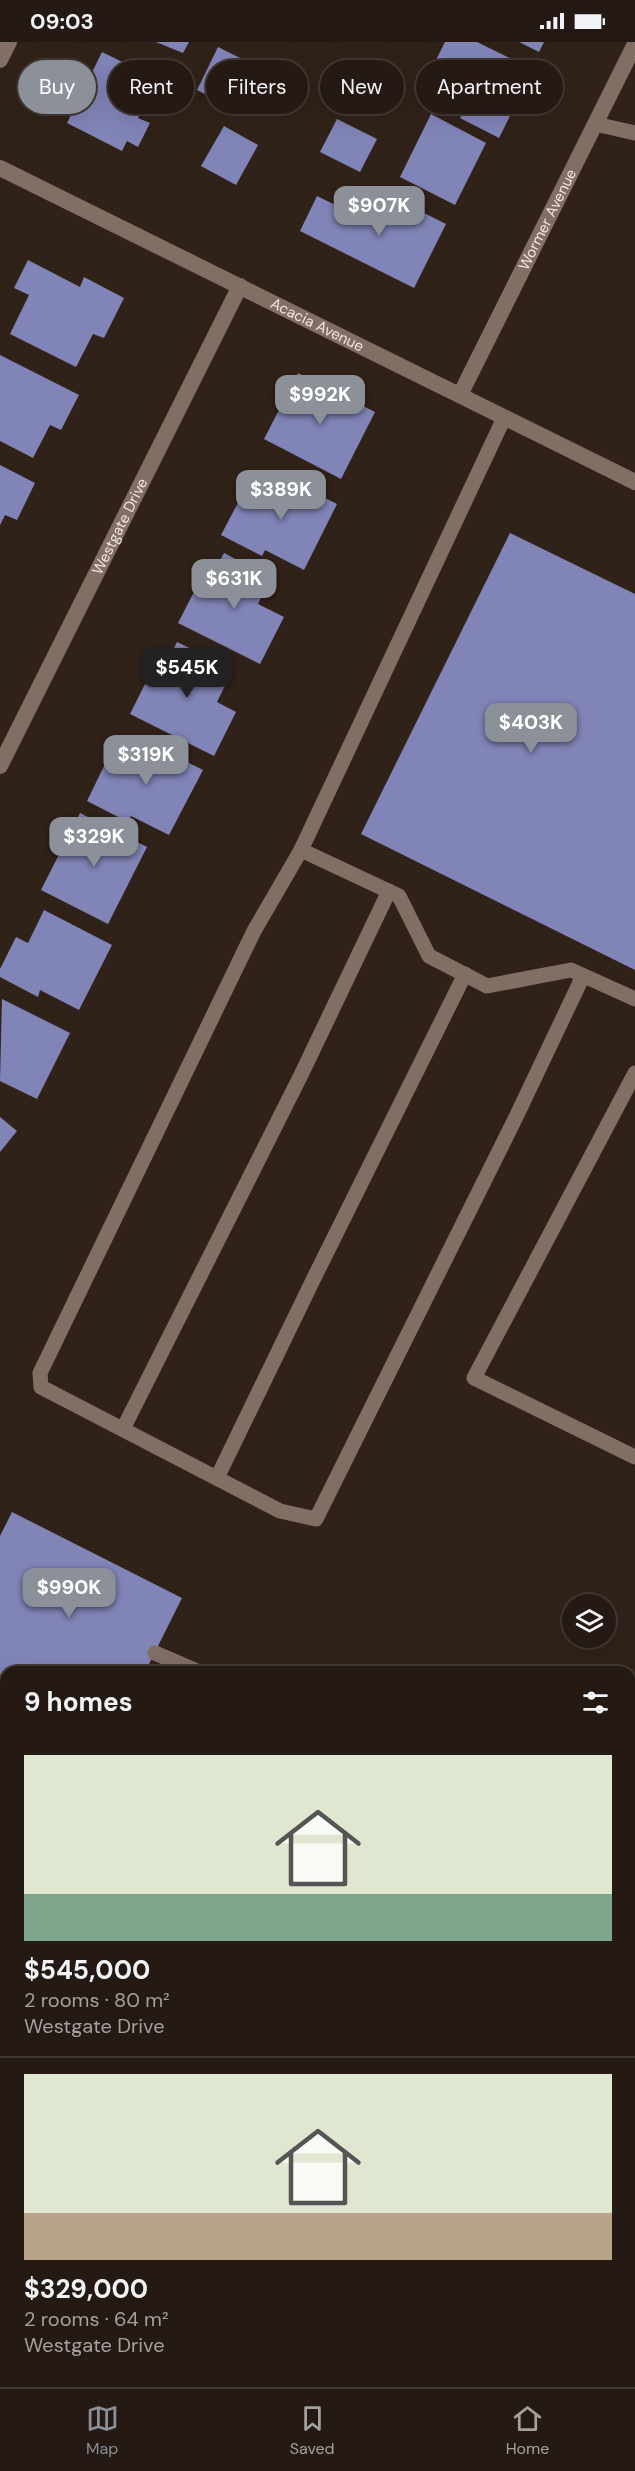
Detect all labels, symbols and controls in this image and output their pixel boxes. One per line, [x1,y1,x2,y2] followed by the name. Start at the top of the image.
[30,7,94,36] text: 09:03
[18,60,96,114] chip: Buy
[108,60,194,114] chip: Rent
[206,60,308,114] chip: Filters
[320,60,404,114] chip: New
[416,60,563,114] chip: Apartment
[514,166,581,274] street label: Wormer Avenue
[337,186,421,237] pin: $907K
[348,192,410,218] text: $907K
[267,293,367,356] street label: Acacia Avenue
[278,375,362,426] pin: $992K
[289,381,351,407] text: $992K
[239,470,323,521] pin: $389K
[87,475,152,578] street label: Westgate Drive
[250,476,312,502] text: $389K
[192,559,276,610] pin: $631K
[205,565,263,591] text: $631K
[145,648,229,699] pin: $545K
[155,654,219,680] text: $545K
[489,703,573,754] pin: $403K
[499,709,563,735] text: $403K
[104,735,188,786] pin: $319K
[117,741,175,767] text: $319K
[52,817,136,868] pin: $329K
[63,823,125,849] text: $329K
[27,1568,111,1619] pin: $990K
[37,1574,101,1600] text: $990K
[562,1594,616,1648] map controls
[562,1594,616,1648] button: layers
[24,1685,133,1719] text: 9 homes
[579,1686,612,1719] icon: filters
[264,1794,372,1902] icon: home
[24,1953,150,1987] text: $545,000
[24,1987,170,2013] text: 2 rooms · 80 m²
[24,2013,165,2039] text: Westgate Drive
[264,2113,372,2221] icon: home
[24,2272,148,2306] text: $329,000
[24,2306,168,2332] text: 2 rooms · 64 m²
[24,2332,165,2358] text: Westgate Drive
[86,2402,119,2459] tab: Map
[290,2402,335,2459] tab: Saved
[506,2402,549,2459] tab: Home

